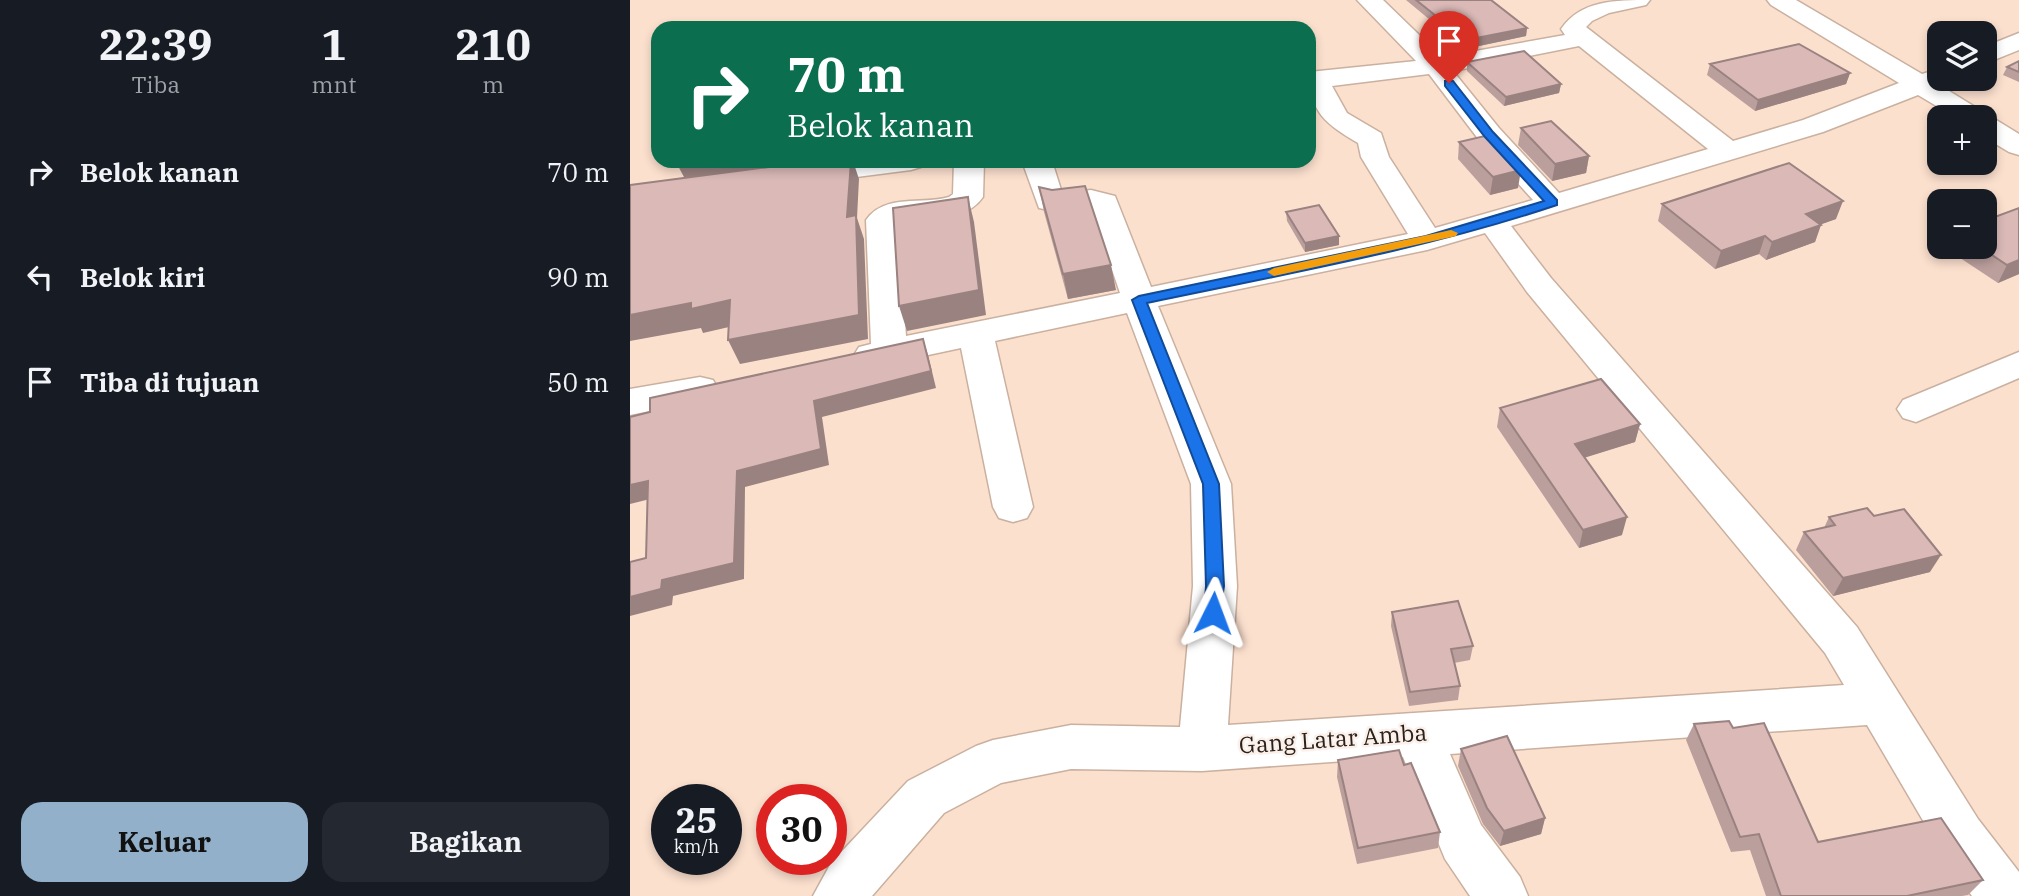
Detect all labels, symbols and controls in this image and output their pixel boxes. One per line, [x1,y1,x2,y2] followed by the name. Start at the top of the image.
[1419,11,1479,83] pin
[99,17,213,72] text: 22:39
[321,17,347,72] text: 1
[455,17,531,72] text: 210
[1927,21,1997,259] map controls
[1927,21,1997,91] button: layers
[1430,22,1468,60] icon: arrive
[787,42,905,105] text: 70 m
[672,49,763,140] icon: right
[131,69,180,99] text: Tiba
[312,69,356,99] text: mnt
[482,69,504,99] text: m
[787,104,974,146] text: Belok kanan
[1927,105,1997,175] button: +
[21,153,59,191] icon: right
[80,155,239,189] text: Belok kanan
[547,155,609,189] text: 70 m
[1927,189,1997,259] button: −
[21,258,59,296] icon: left
[80,260,205,294] text: Belok kiri
[547,260,609,294] text: 90 m
[21,363,59,401] icon: arrive
[80,365,260,399] text: Tiba di tujuan
[547,365,609,399] text: 50 m
[1176,576,1250,650] position arrow
[1238,716,1428,760] street label: Gang Latar Amba
[756,784,847,875] speed limit sign: 30
[675,797,718,843] text: 25
[21,802,308,882] button: Keluar
[322,802,609,882] button: Bagikan
[674,835,719,858] text: km/h

